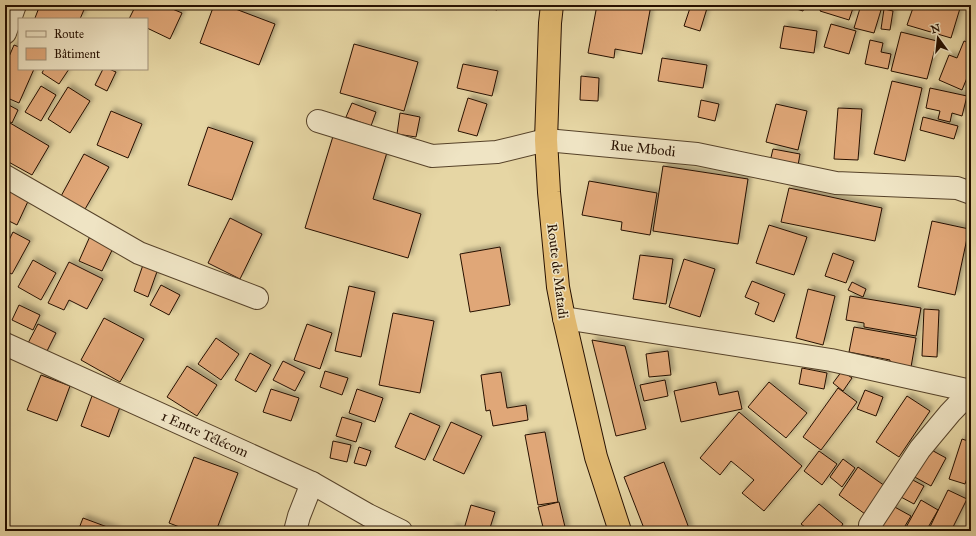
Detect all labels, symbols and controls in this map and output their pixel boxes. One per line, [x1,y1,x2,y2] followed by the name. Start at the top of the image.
[18,18,148,70] legend
[918,18,958,58] north arrow
[929,21,942,36] text: N
[54,27,84,41] text: Route
[54,47,101,61] text: Bâtiment
[610,137,676,160] street label: Rue Mbodi
[543,222,572,320] street label: Route de Matadi
[159,408,251,461] street label: 1 Entre Télécom

